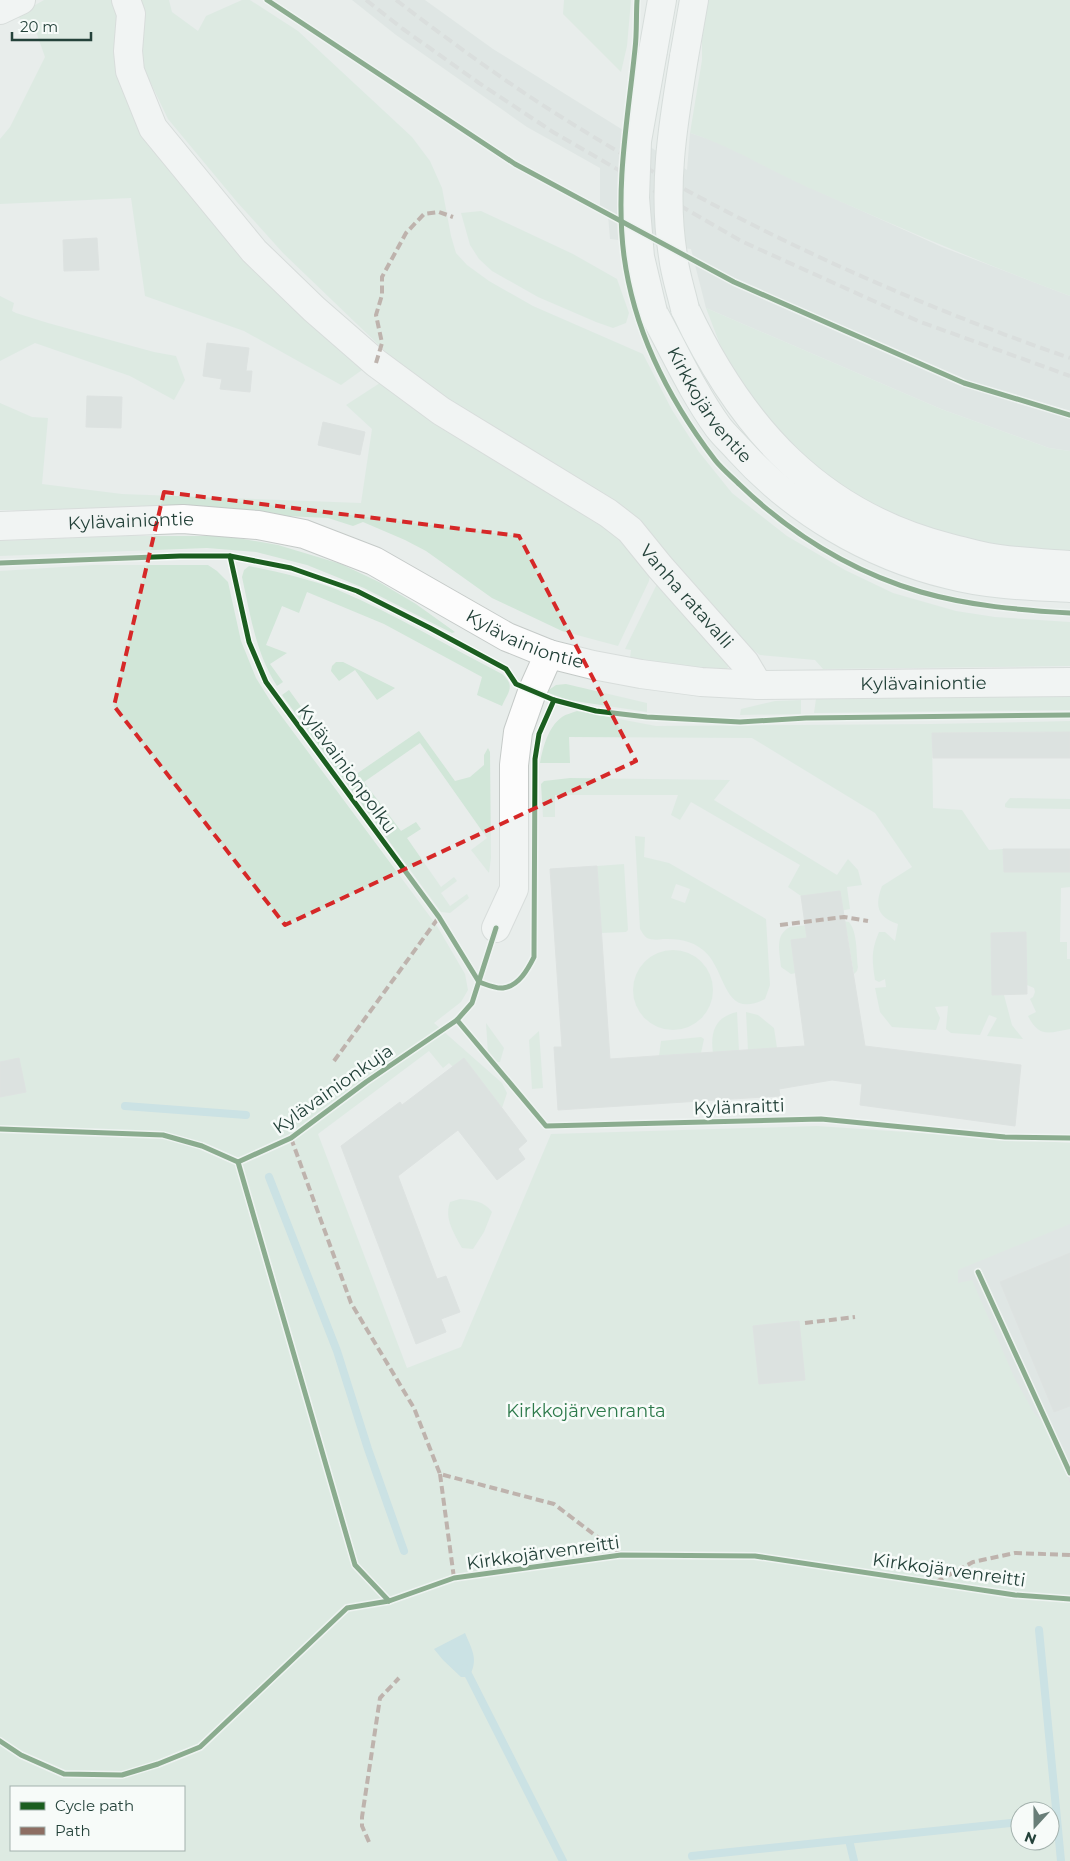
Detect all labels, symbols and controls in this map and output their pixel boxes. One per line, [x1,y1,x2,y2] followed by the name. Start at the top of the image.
[12,10,91,42] scale bar
[20,17,58,36] text: 20 m
[662,343,756,468] street label: Kirkkojärventie
[67,508,195,534] street label: Kylävainiontie
[635,540,738,653] street label: Vanha ratavalli
[462,605,586,673] street label: Kylävainiontie
[860,672,987,695] street label: Kylävainiontie
[293,700,401,838] street label: Kylävainionpolku
[269,1039,397,1139] street label: Kylävainionkuja
[693,1094,785,1120] street label: Kylänraitti
[506,1400,666,1422] park label: Kirkkojärvenranta
[465,1531,621,1575] street label: Kirkkojärvenreitti
[871,1548,1027,1592] street label: Kirkkojärvenreitti
[10,1786,185,1851] legend
[55,1796,134,1815] text: Cycle path
[1010,1801,1060,1851] north arrow
[55,1821,91,1840] text: Path
[1022,1828,1039,1849] text: N

